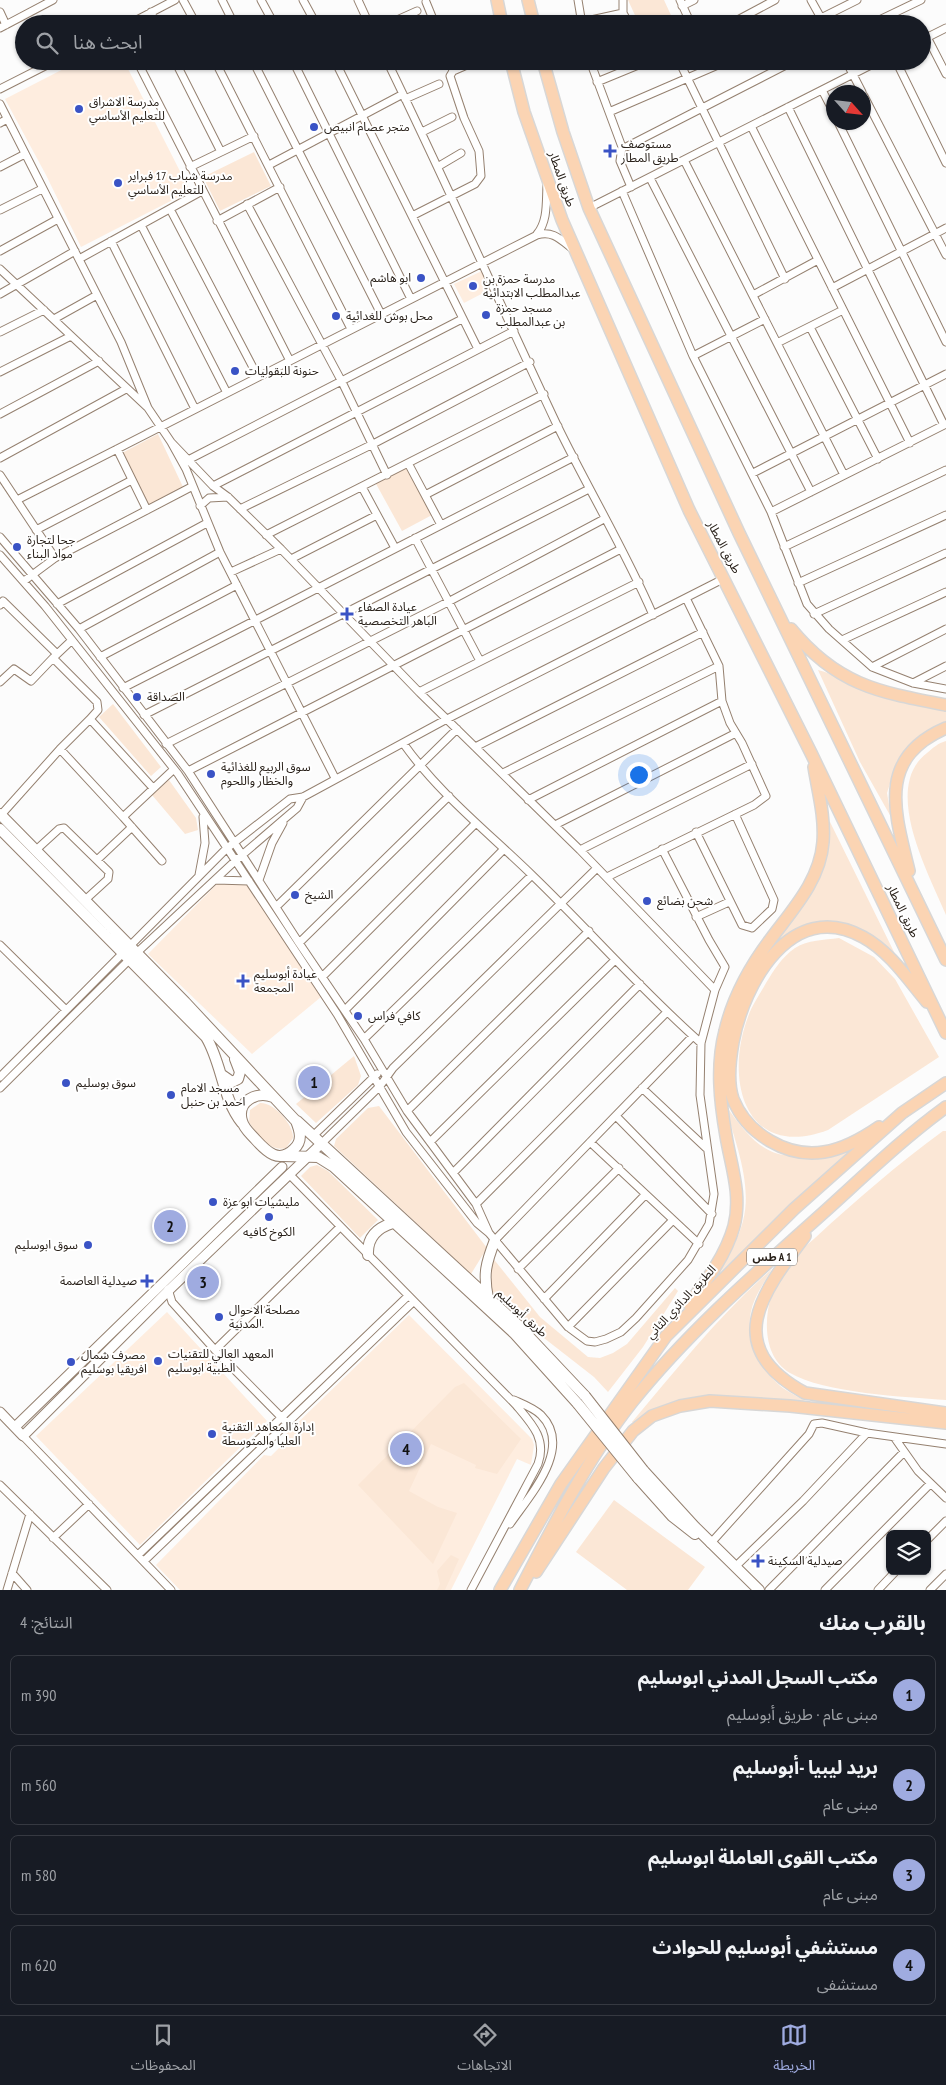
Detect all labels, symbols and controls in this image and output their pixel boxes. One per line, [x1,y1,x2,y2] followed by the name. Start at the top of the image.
[15,15,931,70] search box
[33,29,61,57] icon: search
[73,30,142,54] text: ابحث هنا
[826,85,871,130] north arrow
[89,94,165,126] place label: مدرسة الاشراق للتعليم الأساسي
[73,103,85,115] marker: مدرسة الاشراق للتعليم الأساسي
[324,119,410,136] place label: متجر عصام انبيص
[308,121,320,133] marker: متجر عصام انبيص
[620,136,679,166] place label: مستوصف طريق المطار
[603,144,617,158] marker: مستوصف طريق المطار
[545,148,579,209] street label: طريق المطار
[127,168,233,200] place label: مدرسة شباب 17 فبراير للتعليم الأساسي
[112,177,124,189] marker: مدرسة شباب 17 فبراير للتعليم الأساسي
[370,270,411,287] place label: ابو هاشم
[483,271,581,300] place label: مدرسة حمزة بن عبدالمطلب الابتدائية
[415,272,427,284] marker: ابو هاشم
[467,280,479,292] marker: مدرسة حمزة بن عبدالمطلب الابتدائية
[496,300,565,329] place label: مسجد حمزة بن عبدالمطلب
[346,308,433,323] place label: محل بوش للغدائية
[480,309,492,321] marker: مسجد حمزة بن عبدالمطلب
[330,310,342,322] marker: محل بوش للغدائية
[245,363,319,378] place label: حنونة للبقوليات
[229,365,241,377] marker: حنونة للبقوليات
[703,517,745,576] street label: طريق المطار
[27,532,75,561] place label: جحا لتجارة مواد البناء
[11,541,23,553] marker: جحا لتجارة مواد البناء
[358,599,437,628] place label: عيادة الصفاء الباهر التخصصية
[340,607,354,621] marker: عيادة الصفاء الباهر التخصصية
[147,689,185,704] place label: الصداقة
[131,691,143,703] marker: الصداقة
[221,759,311,790] place label: سوق الربيع للغذائية والخظار واللحوم
[626,762,652,788] your location
[205,768,217,780] marker: سوق الربيع للغذائية والخظار واللحوم
[883,881,923,940] street label: طريق المطار
[305,887,334,904] place label: الشيخ
[289,889,301,901] marker: الشيخ
[657,893,713,910] place label: شحن بضائع
[641,895,653,907] marker: شحن بضائع
[254,966,317,995] place label: عيادة أبوسليم المجمعة
[236,974,250,988] marker: عيادة أبوسليم المجمعة
[368,1008,421,1026] place label: كافي فراس
[352,1010,364,1022] marker: كافي فراس
[298,1063,330,1101] pin: 1
[76,1075,136,1092] place label: سوق بوسليم
[60,1077,72,1089] marker: سوق بوسليم
[181,1080,246,1109] place label: مسجد الامام احمد بن حنبل
[165,1089,177,1101] marker: مسجد الامام احمد بن حنبل
[223,1194,299,1209] place label: مليشيات ابو عزة
[207,1196,219,1208] marker: مليشيات ابو عزة
[154,1207,186,1245] pin: 2
[263,1211,275,1223] marker: الكوخ كافيه
[243,1224,295,1241] place label: الكوخ كافيه
[15,1237,78,1254] place label: سوق ابوسليم
[82,1239,94,1251] marker: سوق ابوسليم
[747,1248,797,1266] road number: طس A 1
[643,1261,721,1344] street label: الطريق الدائري الثاني
[187,1263,219,1301] pin: 3
[60,1273,137,1288] place label: صيدلية العاصمة
[141,1275,153,1287] marker: صيدلية العاصمة
[492,1285,551,1342] street label: طريق أبوسليم
[229,1302,300,1331] place label: مصلحة الاحوال المدنية.
[213,1311,225,1323] marker: مصلحة الاحوال المدنية.
[168,1346,274,1377] place label: المعهد العالي للتقنيات الطبية ابوسليم
[81,1347,147,1378] place label: مصرف شمال افريقيا بوسليم
[152,1355,164,1367] marker: المعهد العالي للتقنيات الطبية ابوسليم
[65,1356,77,1368] marker: مصرف شمال افريقيا بوسليم
[222,1419,314,1448] place label: إدارة المعاهد التقنية العليا والمتوسطة
[206,1428,218,1440] marker: إدارة المعاهد التقنية العليا والمتوسطة
[390,1430,422,1468] pin: 4
[886,1530,931,1575] map controls
[886,1530,931,1575] button: layers
[768,1553,843,1568] place label: صيدلية السكينة
[752,1555,764,1567] marker: صيدلية السكينة
[819,1609,926,1636] text: بالقرب منك
[20,1612,73,1632] text: النتائج: 4
[638,1665,878,1689] text: مكتب السجل المدني ابوسليم
[21,1685,56,1705] text: 390 m
[905,1685,913,1705] text: 1
[727,1704,878,1724] text: مبنى عام · طريق أبوسليم
[733,1755,878,1779] text: بريد ليبيا -أبوسليم
[21,1775,56,1795] text: 560 m
[905,1775,913,1795] text: 2
[823,1794,878,1814] text: مبنى عام
[648,1845,878,1869] text: مكتب القوى العاملة ابوسليم
[21,1865,56,1885] text: 580 m
[905,1865,913,1885] text: 3
[823,1884,878,1904] text: مبنى عام
[652,1935,878,1959] text: مستشفي أبوسليم للحوادث
[21,1955,56,1975] text: 620 m
[905,1955,913,1975] text: 4
[817,1974,878,1994] text: مستشفى
[131,2021,196,2080] tab: المحفوظات
[457,2021,512,2080] tab: الاتجاهات
[773,2021,815,2080] tab: الخريطة

